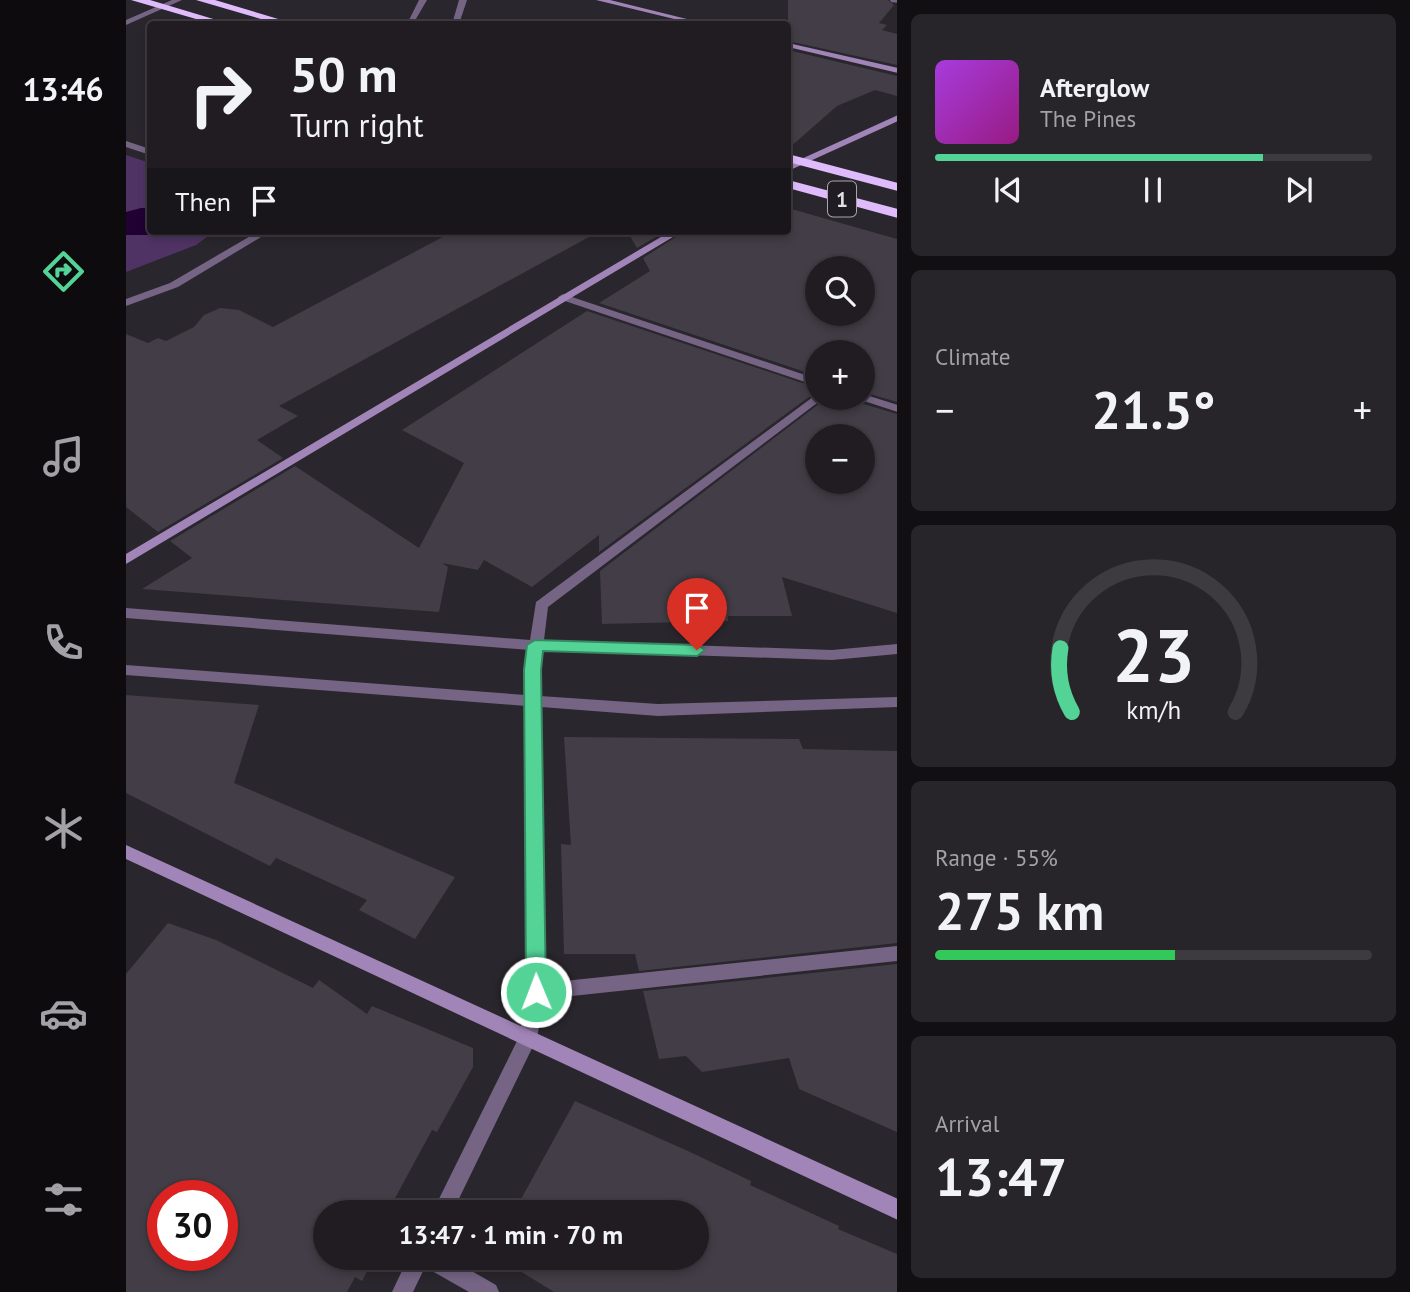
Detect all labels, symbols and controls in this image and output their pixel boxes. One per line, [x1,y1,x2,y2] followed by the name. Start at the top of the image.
[290,42,397,106] text: 50 m
[175,49,266,140] icon: right
[22,68,104,110] text: 13:46
[1040,71,1149,104] text: Afterglow
[290,104,424,146] text: Turn right
[1040,104,1136,133] text: The Pines
[989,171,1027,209] icon: previous
[1134,171,1172,209] icon: pause
[1280,171,1318,209] icon: next
[245,182,283,220] icon: arrive
[828,182,856,216] road number: 1
[175,185,231,218] text: Then
[39,247,88,296] icon: directions
[805,256,875,494] map controls
[805,256,875,326] button: search
[805,340,875,410] button: +
[935,342,1010,371] text: Climate
[1092,376,1215,443] text: 21.5°
[935,385,954,434] text: −
[1353,385,1372,434] text: +
[805,424,875,494] button: −
[39,432,88,481] icon: music
[667,578,727,650] pin
[678,589,716,627] icon: arrive
[1112,608,1195,702] text: 23
[39,618,88,667] icon: phone
[1126,694,1181,726] text: km/h
[39,804,88,853] icon: climate
[935,843,1058,872] text: Range · 55%
[935,877,1104,944] text: 275 km
[499,955,573,1029] position arrow
[39,989,88,1038] icon: car
[935,1109,999,1138] text: Arrival
[935,1143,1067,1210] text: 13:47
[39,1175,88,1224] icon: filters
[147,1180,238,1271] speed limit sign: 30
[399,1218,623,1251] text: 13:47 · 1 min · 70 m

